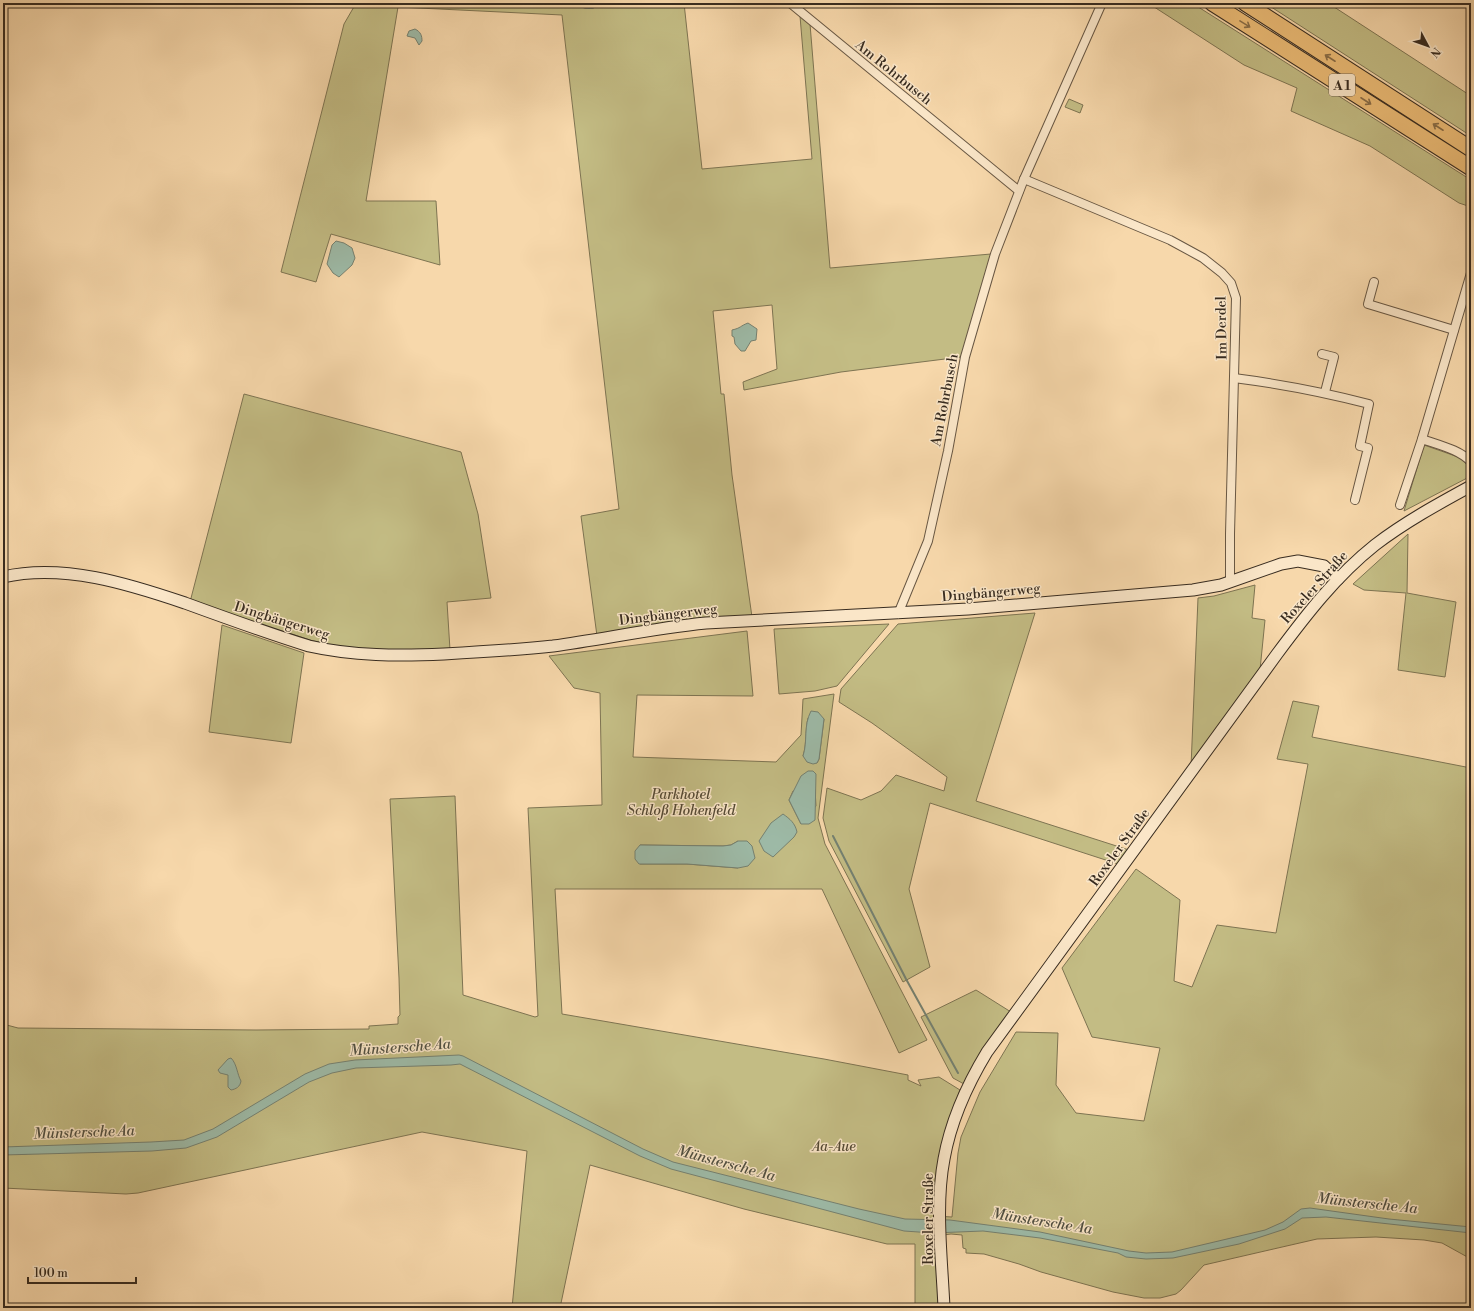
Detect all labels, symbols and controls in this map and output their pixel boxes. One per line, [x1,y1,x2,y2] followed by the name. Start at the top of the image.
[1239,20,1250,28] one-way arrow
[1408,26,1448,66] north arrow
[850,36,936,110] street label: Am Rohrbusch
[1426,44,1443,60] text: N
[1325,54,1336,62] one-way arrow
[1329,74,1355,96] road number: A 1
[1360,97,1371,105] one-way arrow
[1432,123,1444,131] one-way arrow
[1212,296,1232,360] street label: Im Derdel
[927,352,963,449] street label: Am Rohrbusch
[1277,547,1352,628] street label: Roxeler Straße
[941,580,1042,606] street label: Dingbängerweg
[232,598,332,644] street label: Dingbängerweg
[618,600,719,630] street label: Dingbängerweg
[627,786,736,820] park label: Parkhotel Schloß Hohenfeld
[1085,805,1154,890] street label: Roxeler Straße
[349,1034,452,1061] water label: Münstersche Aa
[33,1121,136,1144] water label: Münstersche Aa
[810,1138,856,1156] park label: Aa-Aue
[674,1141,778,1186] water label: Münstersche Aa
[920,1173,938,1265] street label: Roxeler Straße
[1315,1189,1419,1218] water label: Münstersche Aa
[990,1204,1094,1239] water label: Münstersche Aa
[28,1259,136,1285] scale bar
[34,1266,68,1281] text: 100 m

